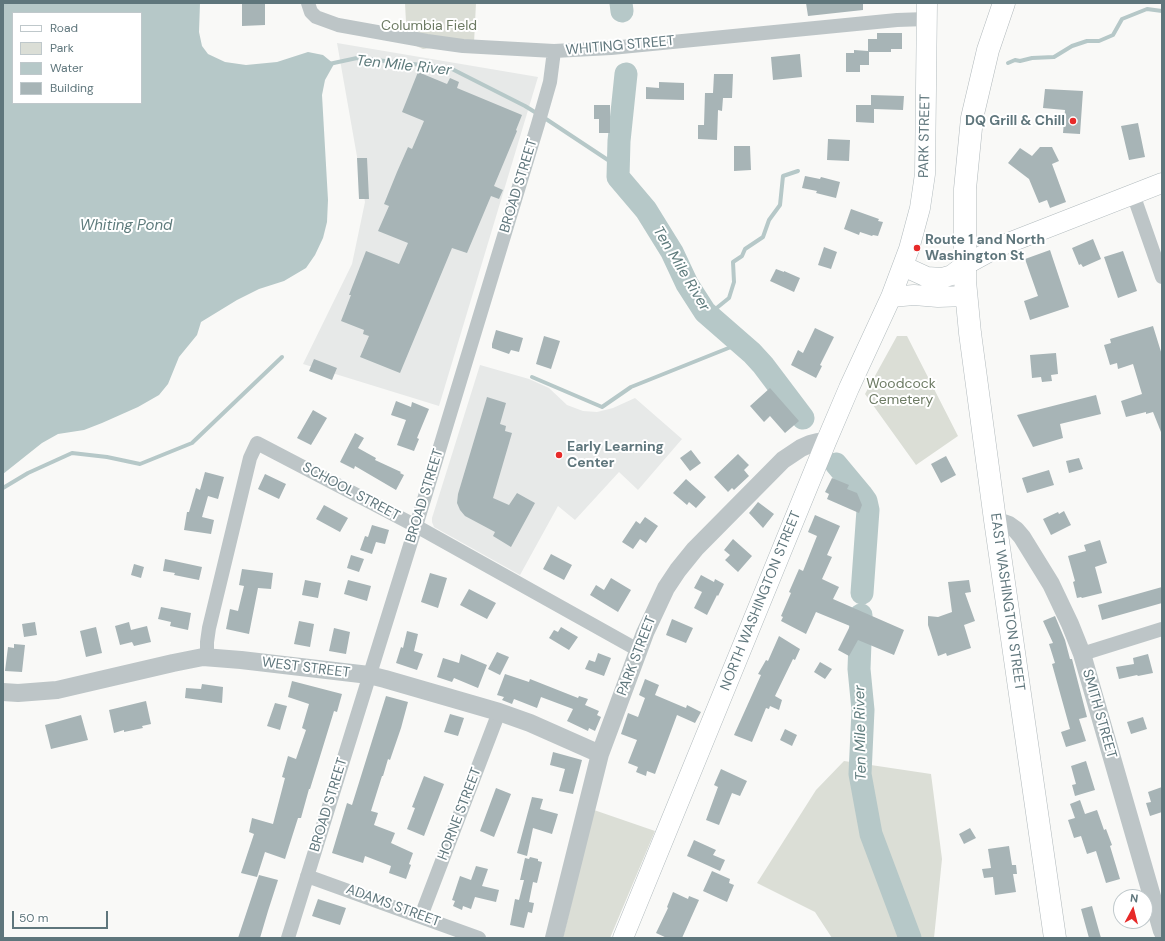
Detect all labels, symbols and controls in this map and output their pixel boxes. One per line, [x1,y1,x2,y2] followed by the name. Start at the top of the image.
[12,12,142,104] legend
[381,18,477,34] park label: Columbia Field
[50,20,78,36] text: Road
[565,33,675,59] street label: WHITING STREET
[50,40,74,56] text: Park
[356,52,452,80] water label: Ten Mile River
[50,60,83,76] text: Water
[50,80,94,96] text: Building
[916,94,934,178] street label: PARK STREET
[965,113,1065,129] place label: DQ Grill & Chill
[1068,116,1078,126] marker: DQ Grill & Chill
[497,137,541,235] street label: BROAD STREET
[80,217,172,235] water label: Whiting Pond
[649,223,713,315] water label: Ten Mile River
[925,232,1045,264] place label: Route 1 and North Washington St
[912,243,922,253] marker: Route 1 and North Washington St
[866,376,936,408] park label: Woodcock Cemetery
[567,439,664,472] place label: Early Learning Center
[403,447,447,545] street label: BROAD STREET
[554,450,564,460] marker: Early Learning Center
[299,459,403,525] street label: SCHOOL STREET
[717,509,805,693] street label: NORTH WASHINGTON STREET
[986,512,1028,692] street label: EAST WASHINGTON STREET
[614,614,660,698] street label: PARK STREET
[261,654,351,682] street label: WEST STREET
[1078,667,1120,761] street label: SMITH STREET
[851,685,871,781] water label: Ten Mile River
[307,756,351,854] street label: BROAD STREET
[435,765,485,863] street label: HORNE STREET
[344,881,442,931] street label: ADAMS STREET
[1113,889,1153,929] north arrow
[1130,891,1139,906] text: N
[14,903,110,929] scale bar
[19,910,48,926] text: 50 m

